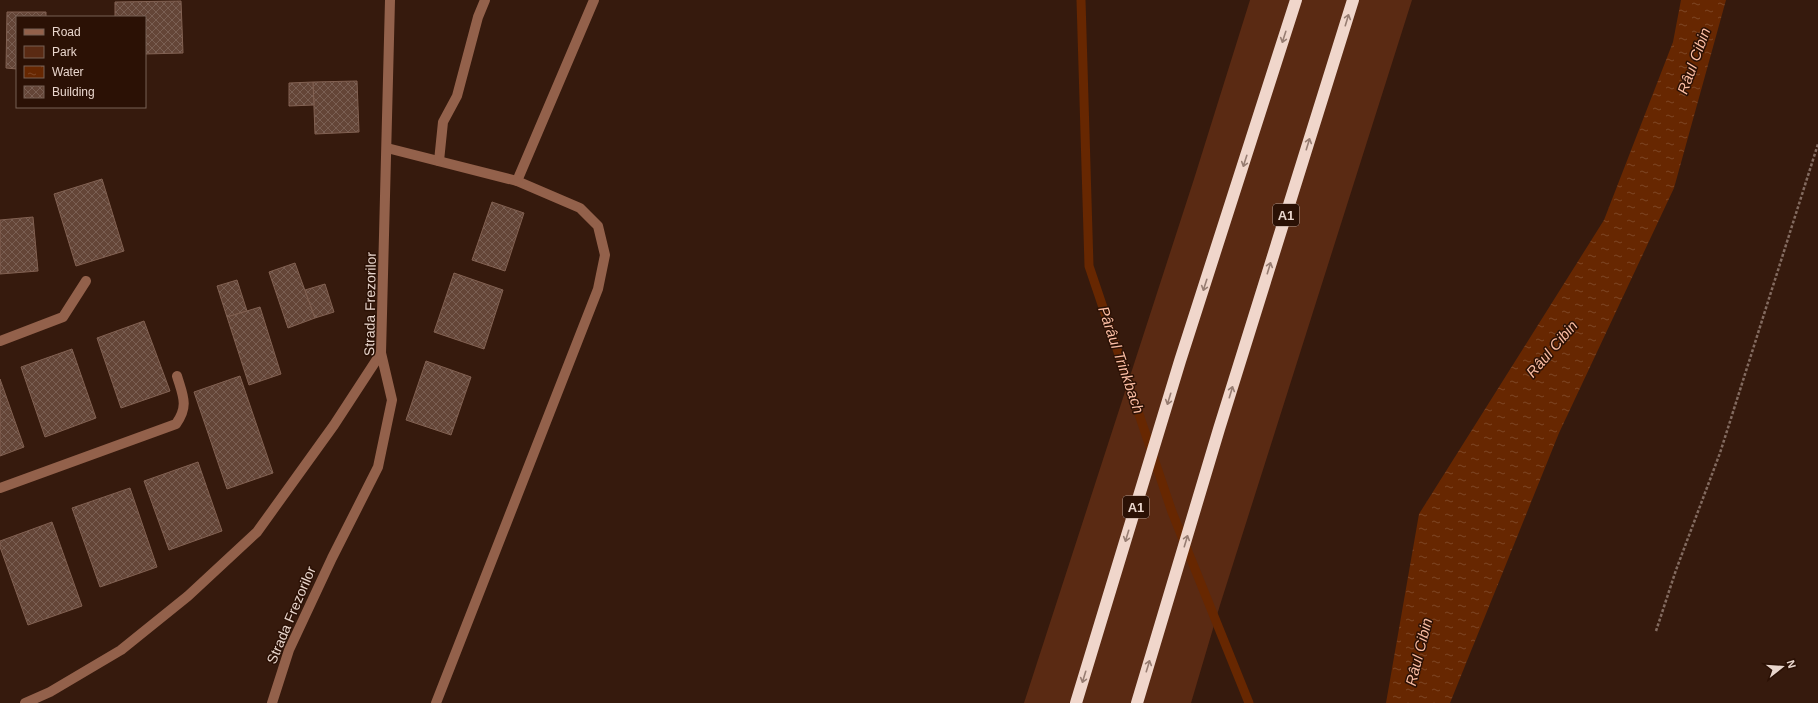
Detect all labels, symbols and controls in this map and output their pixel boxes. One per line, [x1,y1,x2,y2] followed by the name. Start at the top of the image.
[1344,14,1351,27] one-way arrow
[16,16,146,108] legend
[52,25,81,39] text: Road
[1674,25,1713,96] water label: Râul Cibin
[1280,30,1287,43] one-way arrow
[52,45,78,59] text: Park
[52,65,84,79] text: Water
[52,85,95,99] text: Building
[1305,138,1312,151] one-way arrow
[1240,155,1248,167] one-way arrow
[1273,204,1299,226] road number: A1
[361,251,379,356] street label: Strada Frezorilor
[1266,262,1274,274] one-way arrow
[1201,278,1208,291] one-way arrow
[1095,304,1148,416] water label: Pârâul Trinkbach
[1523,317,1581,380] water label: Râul Cibin
[1228,386,1235,399] one-way arrow
[1165,392,1172,405] one-way arrow
[1123,496,1149,518] road number: A1
[1123,530,1130,543] one-way arrow
[1183,535,1190,548] one-way arrow
[263,564,319,666] street label: Strada Frezorilor
[1402,616,1435,688] water label: Râul Cibin
[1762,647,1802,687] north arrow
[1145,659,1152,672] one-way arrow
[1785,659,1798,670] text: N
[1080,671,1087,684] one-way arrow

